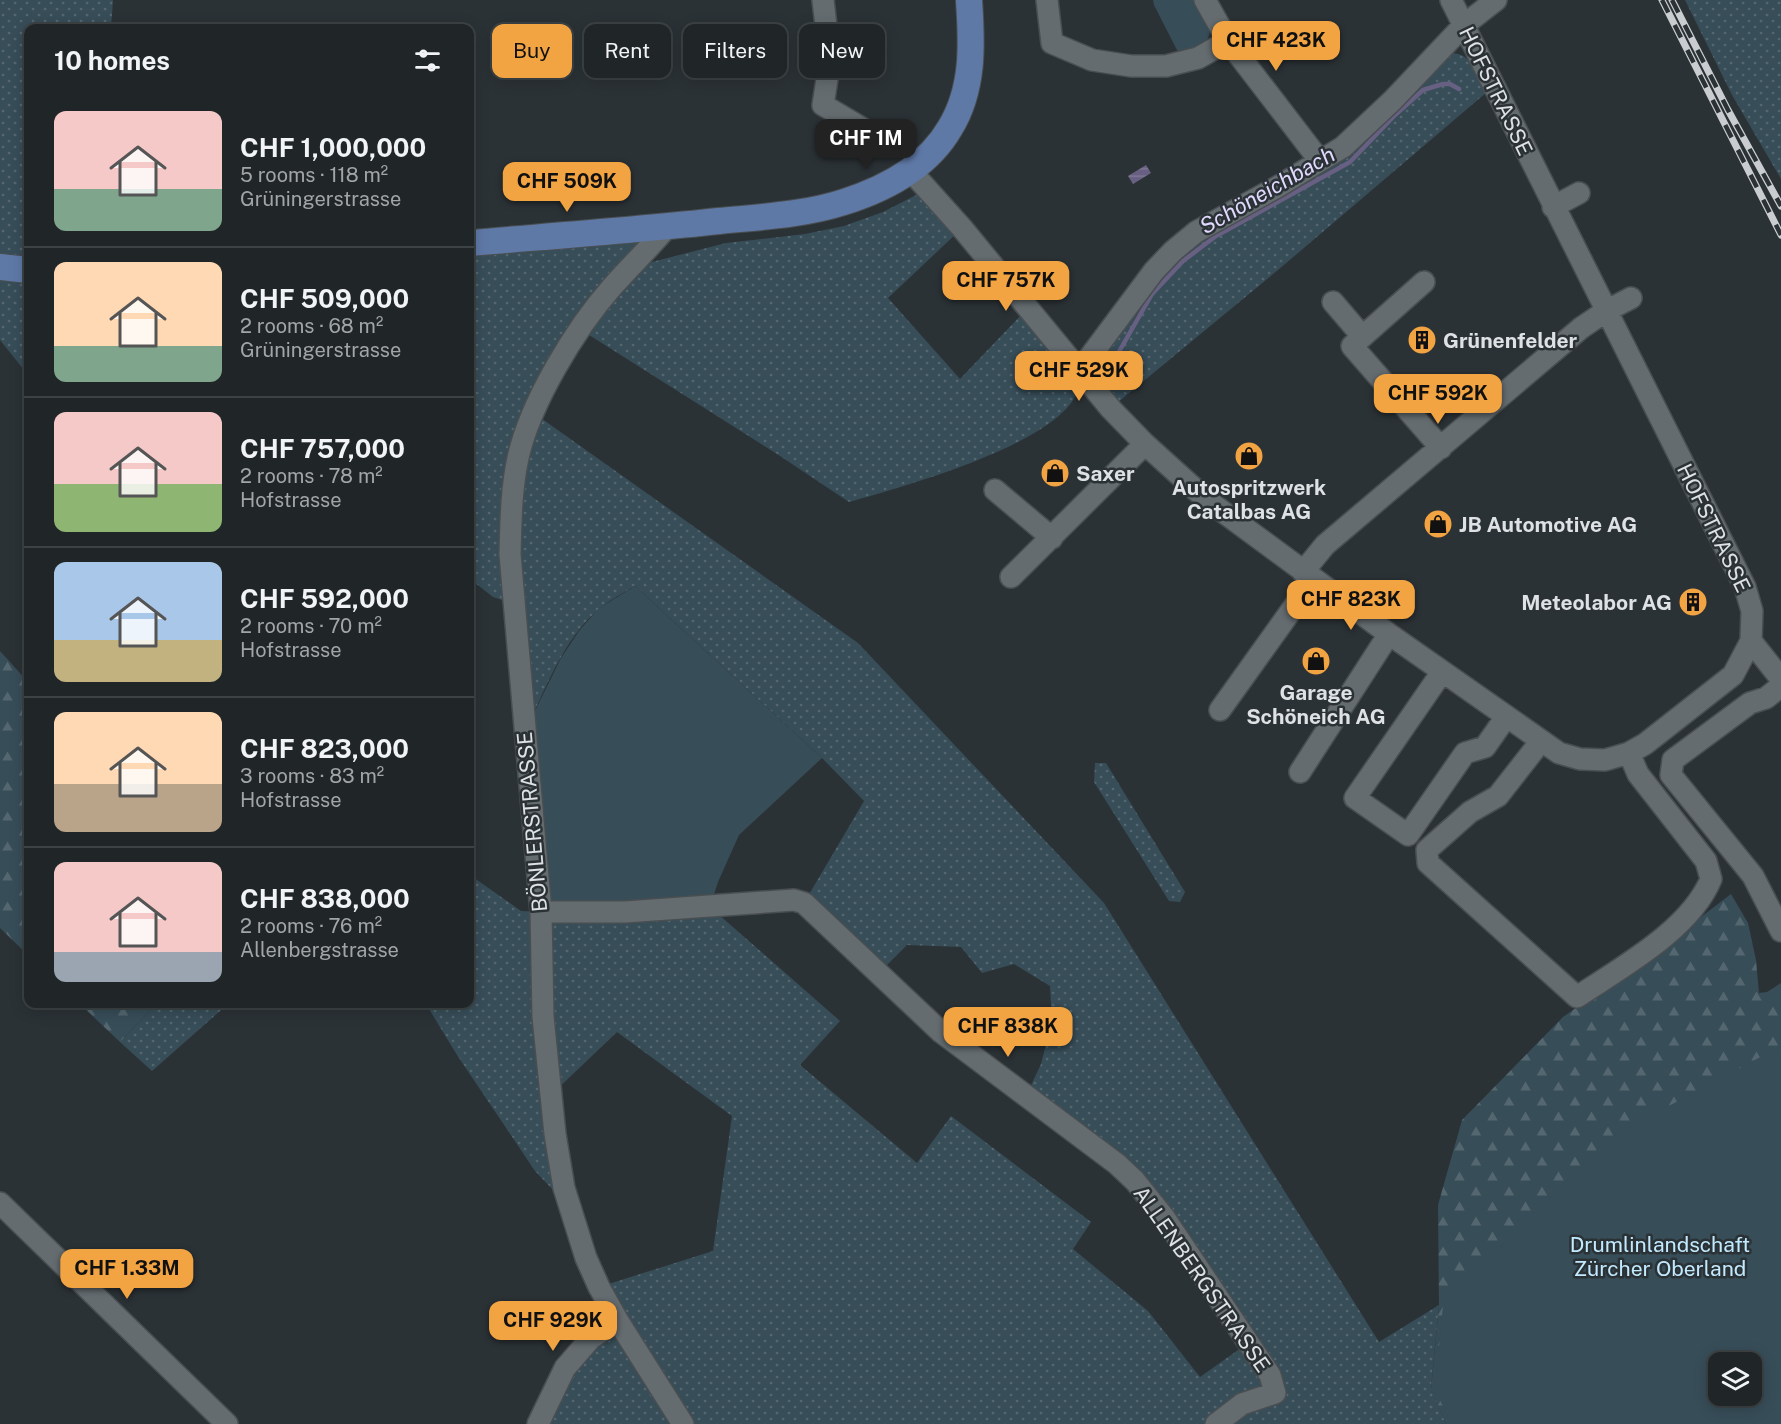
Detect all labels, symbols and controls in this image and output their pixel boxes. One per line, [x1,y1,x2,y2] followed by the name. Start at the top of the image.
[1214,21,1338,72] pin: CHF 423K
[1454,23,1538,159] street label: HOFSTRASSE
[492,24,572,78] chip: Buy
[584,24,671,78] chip: Rent
[683,24,787,78] chip: Filters
[799,24,885,78] chip: New
[1226,28,1326,52] text: CHF 423K
[411,44,444,77] icon: filters
[54,45,170,76] text: 10 homes
[817,119,915,170] pin: CHF 1M
[829,126,903,150] text: CHF 1M
[240,132,426,163] text: CHF 1,000,000
[102,135,174,207] icon: home
[1195,141,1339,239] water label: Schöneichbach
[505,162,629,213] pin: CHF 509K
[240,163,388,187] text: 5 rooms · 118 m²
[517,169,617,193] text: CHF 509K
[240,187,401,211] text: Grüningerstrasse
[944,261,1068,312] pin: CHF 757K
[956,268,1056,292] text: CHF 757K
[240,283,409,314] text: CHF 509,000
[102,286,174,358] icon: home
[240,314,383,338] text: 2 rooms · 68 m²
[1406,324,1438,356] building icon: Grünenfelder
[1443,328,1578,353] place label: Grünenfelder
[240,338,401,362] text: Grüningerstrasse
[1017,351,1141,402] pin: CHF 529K
[1029,358,1129,382] text: CHF 529K
[1376,374,1500,425] pin: CHF 592K
[1388,381,1488,405] text: CHF 592K
[240,433,405,464] text: CHF 757,000
[102,436,174,508] icon: home
[1233,440,1265,472] shop icon: Autospritzwerk Catalbas AG
[1039,457,1071,489] shop icon: Saxer
[1672,460,1756,596] street label: HOFSTRASSE
[1076,461,1135,486] place label: Saxer
[240,464,383,488] text: 2 rooms · 78 m²
[1172,475,1326,524] place label: Autospritzwerk Catalbas AG
[240,488,342,512] text: Hofstrasse
[1422,508,1454,540] shop icon: JB Automotive AG
[1459,512,1637,537] place label: JB Automotive AG
[1289,580,1413,631] pin: CHF 823K
[240,583,409,614] text: CHF 592,000
[102,586,174,658] icon: home
[1677,586,1709,618] building icon: Meteolabor AG
[1301,587,1401,611] text: CHF 823K
[1521,590,1672,615] place label: Meteolabor AG
[240,614,382,638] text: 2 rooms · 70 m²
[240,638,342,662] text: Hofstrasse
[1300,645,1332,677] shop icon: Garage Schöneich AG
[1246,680,1386,729] place label: Garage Schöneich AG
[512,731,552,913] street label: BÖNLERSTRASSE
[240,733,409,764] text: CHF 823,000
[102,736,174,808] icon: home
[240,764,384,788] text: 3 rooms · 83 m²
[240,788,342,812] text: Hofstrasse
[240,883,410,914] text: CHF 838,000
[102,886,174,958] icon: home
[240,914,382,938] text: 2 rooms · 76 m²
[240,938,399,962] text: Allenbergstrasse
[946,1007,1070,1058] pin: CHF 838K
[958,1014,1058,1038] text: CHF 838K
[1128,1181,1276,1377] street label: ALLENBERGSTRASSE
[1570,1232,1750,1281] park label: Drumlinlandschaft Zürcher Oberland
[58,1249,196,1300] pin: CHF 1.33M
[74,1256,180,1280] text: CHF 1.33M
[491,1301,615,1352] pin: CHF 929K
[503,1308,603,1332] text: CHF 929K
[1708,1352,1762,1406] map controls
[1708,1352,1762,1406] button: layers

